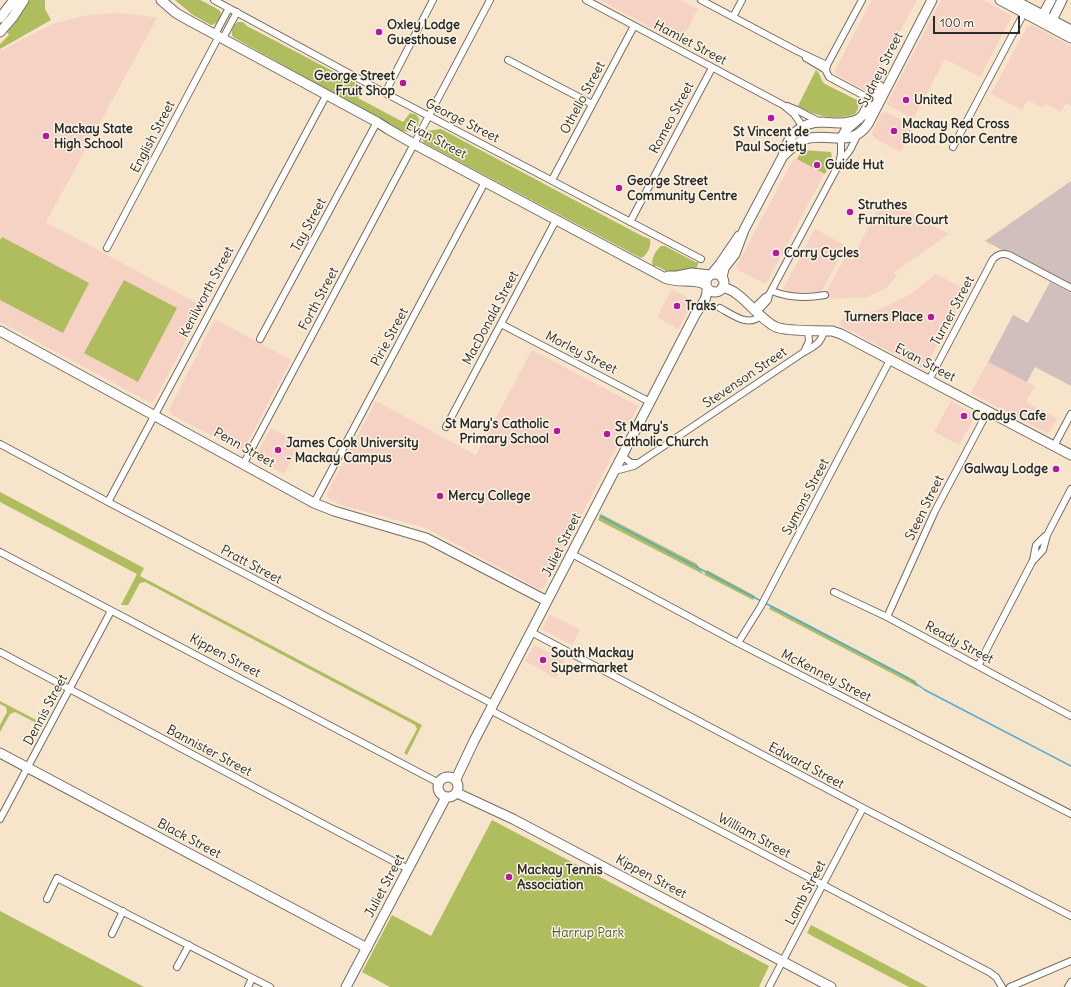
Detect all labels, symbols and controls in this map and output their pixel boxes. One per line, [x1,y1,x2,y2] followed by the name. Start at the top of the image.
[935,8,1022,34] scale bar
[940,15,974,30] text: 100 m
[387,17,460,48] place label: Oxley Lodge Guesthouse
[651,17,729,69] street label: Hamlet Street
[374,27,384,37] marker: Oxley Lodge Guesthouse
[855,30,907,110] street label: Sydney Street
[557,59,609,137] street label: Othello Street
[314,68,395,99] place label: George Street Fruit Shop
[398,78,408,88] marker: George Street Fruit Shop
[647,79,697,157] street label: Romeo Street
[914,92,952,108] place label: United
[901,95,911,105] marker: United
[422,96,502,146] street label: George Street
[127,98,179,176] street label: English Street
[766,113,776,123] marker: St Vincent de Paul Society
[902,116,1017,147] place label: Mackay Red Cross Blood Donor Centre
[403,118,469,162] street label: Evan Street
[54,121,133,152] place label: Mackay State High School
[733,124,809,155] place label: St Vincent de Paul Society
[889,126,899,136] marker: Mackay Red Cross Blood Donor Centre
[41,131,51,141] marker: Mackay State High School
[825,157,884,173] place label: Guide Hut
[812,160,822,170] marker: Guide Hut
[627,173,737,204] place label: George Street Community Centre
[614,183,624,193] marker: George Street Community Centre
[288,196,330,254] street label: Tay Street
[858,197,948,228] place label: Struthes Furniture Court
[845,207,855,217] marker: Struthes Furniture Court
[177,244,237,340] street label: Kenilworth Street
[784,245,859,261] place label: Corry Cycles
[771,248,781,258] marker: Corry Cycles
[296,265,342,333] street label: Forth Street
[460,268,522,368] street label: MacDonald Street
[928,274,978,348] street label: Turner Street
[685,298,716,314] place label: Traks
[672,301,682,311] marker: Traks
[368,305,412,369] street label: Pirie Street
[844,309,923,325] place label: Turners Place
[926,312,936,322] marker: Turners Place
[543,328,619,378] street label: Morley Street
[892,341,958,385] street label: Evan Street
[700,344,790,412] street label: Stevenson Street
[972,408,1046,424] place label: Coadys Cafe
[959,411,969,421] marker: Coadys Cafe
[445,416,549,447] place label: St Mary's Catholic Primary School
[615,419,708,450] place label: St Mary's Catholic Church
[211,425,277,471] street label: Penn Street
[552,426,562,436] marker: St Mary's Catholic Primary School
[602,429,612,439] marker: St Mary's Catholic Church
[286,435,419,466] place label: James Cook University - Mackay Campus
[273,445,283,455] marker: James Cook University - Mackay Campus
[779,456,833,538] street label: Symons Street
[964,461,1048,477] place label: Galway Lodge
[1051,464,1061,474] marker: Galway Lodge
[903,473,947,543] street label: Steen Street
[448,488,531,504] place label: Mercy College
[435,491,445,501] marker: Mercy College
[539,511,585,579] street label: Juliet Street
[218,542,284,588] street label: Pratt Street
[922,618,996,668] street label: Ready Street
[187,631,263,681] street label: Kippen Street
[551,645,634,676] place label: South Mackay Supermarket
[778,647,874,705] street label: McKenney Street
[538,655,548,665] marker: South Mackay Supermarket
[21,672,71,748] street label: Dennis Street
[164,722,254,780] street label: Bannister Street
[766,740,846,792] street label: Edward Street
[715,810,793,862] street label: William Street
[155,816,223,862] street label: Black Street
[362,852,408,920] street label: Juliet Street
[613,852,689,902] street label: Kippen Street
[783,858,829,928] street label: Lamb Street
[517,862,603,893] place label: Mackay Tennis Association
[504,872,514,882] marker: Mackay Tennis Association
[552,925,624,941] park label: Harrup Park

